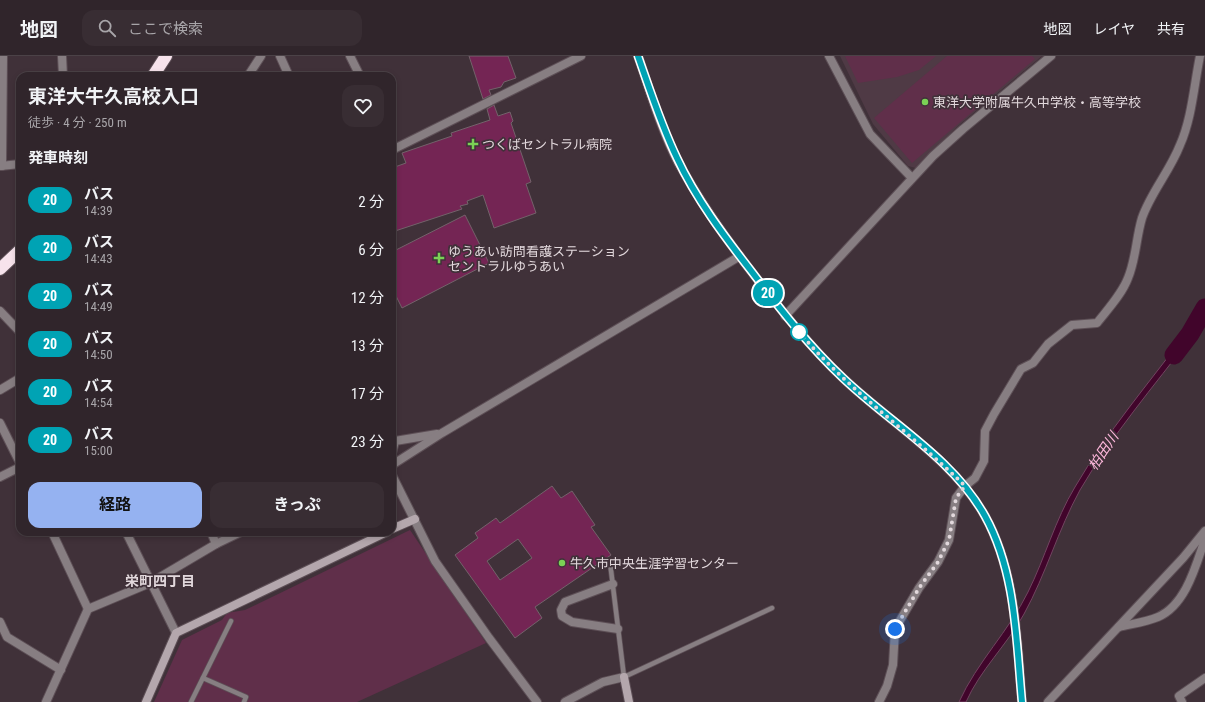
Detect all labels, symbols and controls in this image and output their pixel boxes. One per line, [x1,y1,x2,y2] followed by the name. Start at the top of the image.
[82,10,362,46] search box
[96,17,118,39] icon: search
[20,18,58,41] text: 地図
[128,20,203,38] text: ここで検索
[1043,21,1071,37] text: 地図
[1093,21,1135,37] text: レイヤ
[1157,21,1185,37] text: 共有
[28,85,199,108] text: 東洋大牛久高校入口
[342,85,384,127] button: heart
[933,95,1141,110] place label: 東洋大学附属牛久中学校・高等学校
[920,97,930,107] marker: 東洋大学附属牛久中学校・高等学校
[28,115,127,130] text: 徒歩 · 4 分 · 250 m
[482,137,612,152] place label: つくばセントラル病院
[467,138,479,150] marker: つくばセントラル病院
[28,149,88,167] text: 発車時刻
[84,185,114,203] text: バス
[43,192,57,208] text: 20
[358,193,384,211] text: 2 分
[84,203,113,218] text: 14:39
[84,233,114,251] text: バス
[43,240,57,256] text: 20
[358,241,384,259] text: 6 分
[448,244,630,274] place label: ゆうあい訪問看護ステーション セントラルゆうあい
[84,251,113,266] text: 14:43
[433,252,445,264] marker: ゆうあい訪問看護ステーション セントラルゆうあい
[750,280,786,306] line badge: 20
[84,281,114,299] text: バス
[761,285,775,301] text: 20
[43,288,57,304] text: 20
[351,289,384,307] text: 12 分
[84,299,113,314] text: 14:49
[790,323,808,341] unlabelled marker
[84,329,114,347] text: バス
[43,336,57,352] text: 20
[351,337,384,355] text: 13 分
[84,347,113,362] text: 14:50
[84,377,114,395] text: バス
[43,384,57,400] text: 20
[351,385,384,403] text: 17 分
[84,395,113,410] text: 14:54
[84,425,114,443] text: バス
[1085,427,1122,473] water label: 柏田川
[43,432,57,448] text: 20
[351,433,384,451] text: 23 分
[84,443,113,458] text: 15:00
[28,482,202,528] button: 経路
[210,482,384,528] button: きっぷ
[570,556,739,571] place label: 牛久市中央生涯学習センター
[557,558,567,568] marker: 牛久市中央生涯学習センター
[125,573,195,589] district label: 栄町四丁目
[885,619,905,639] your location

